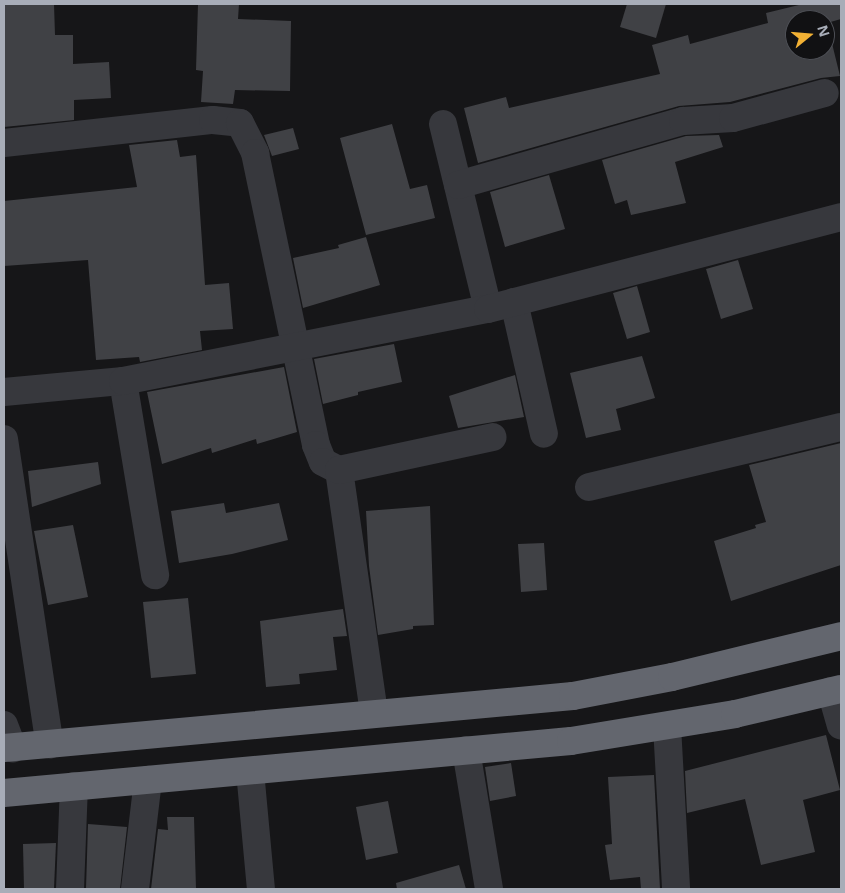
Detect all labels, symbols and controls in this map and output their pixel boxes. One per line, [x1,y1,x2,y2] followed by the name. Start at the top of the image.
[785,10,835,60] north arrow
[813,23,835,39] text: N

